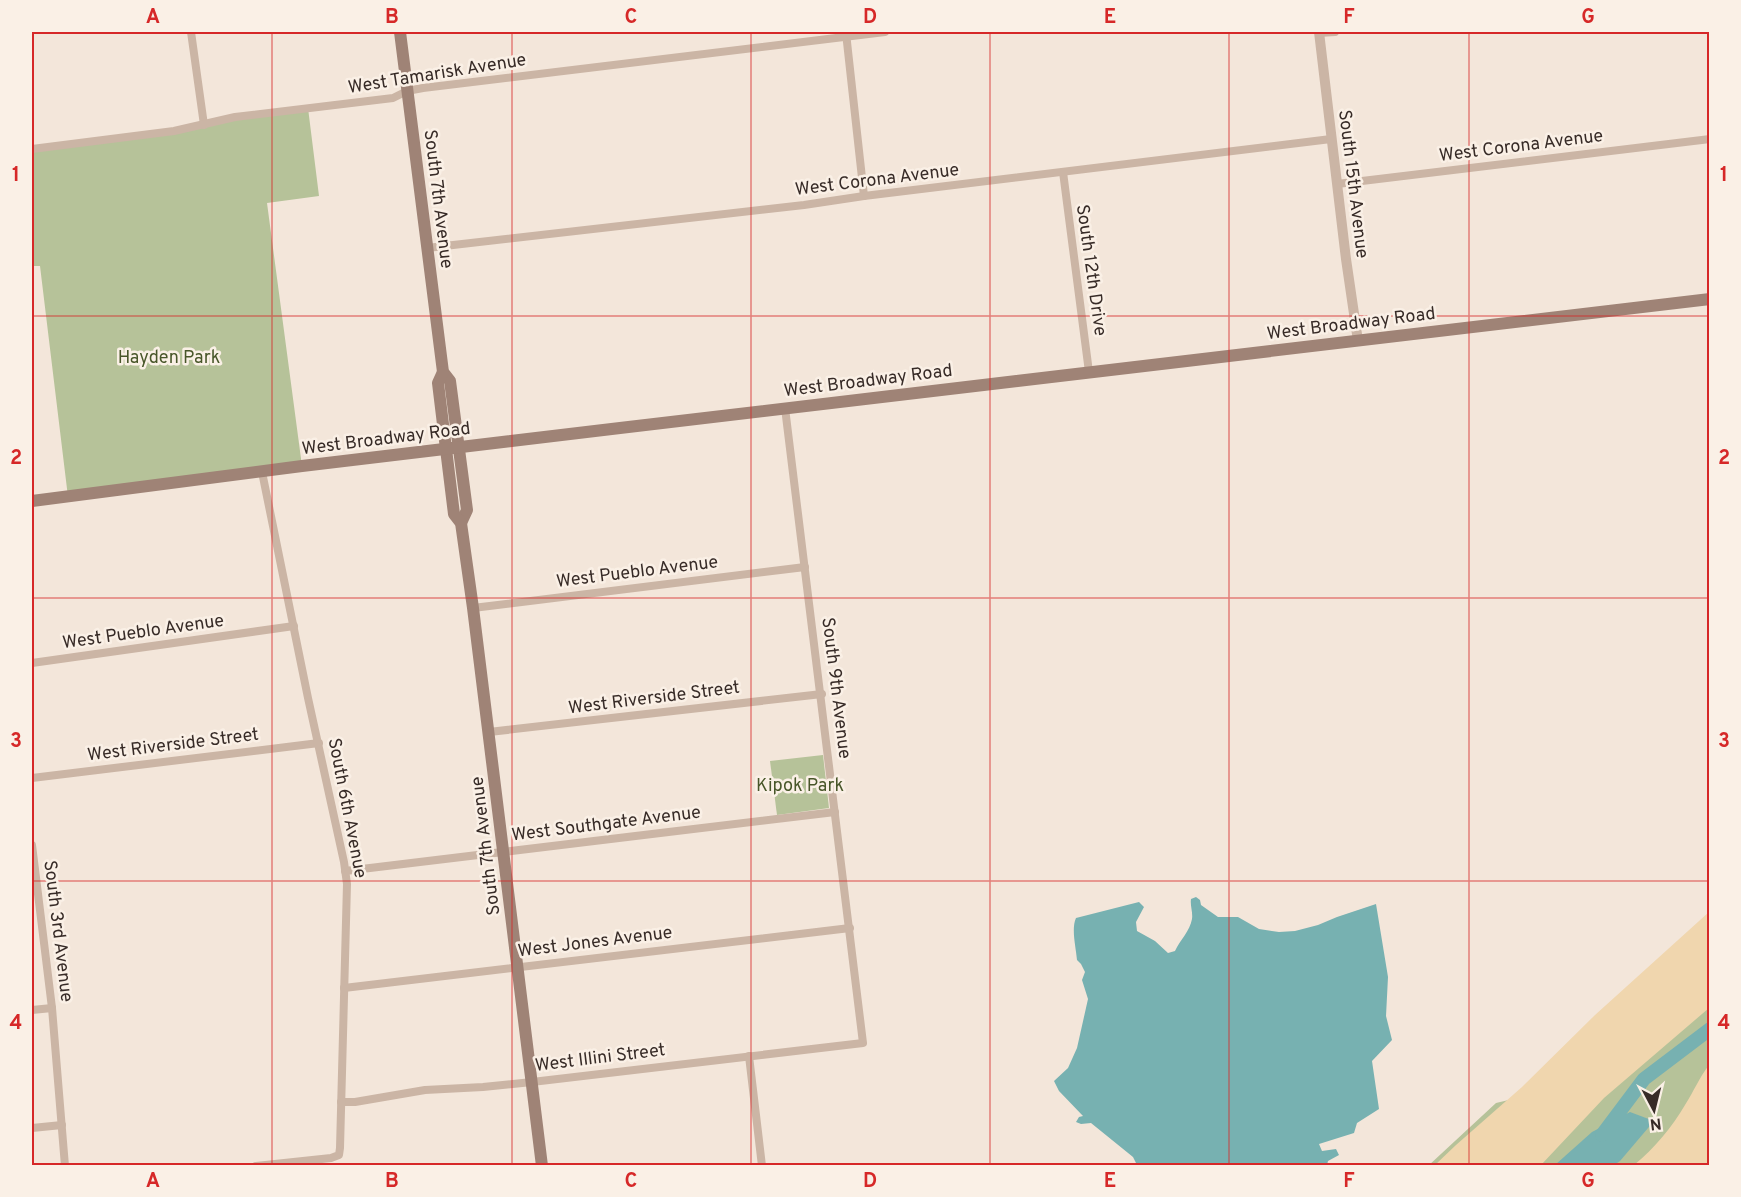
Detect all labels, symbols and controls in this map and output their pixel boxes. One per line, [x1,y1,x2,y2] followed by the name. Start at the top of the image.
[146,5,160,31] text: A
[385,5,399,31] text: B
[625,5,637,31] text: C
[863,5,877,31] text: D
[1104,5,1116,31] text: E
[1343,5,1355,31] text: F
[1581,5,1595,31] text: G
[347,49,528,100] street label: West Tamarisk Avenue
[1332,109,1373,260] street label: South 15th Avenue
[1438,125,1605,168] street label: West Corona Avenue
[418,128,457,270] street label: South 7th Avenue
[794,159,961,202] street label: West Corona Avenue
[12,163,20,189] text: 1
[1720,163,1728,189] text: 1
[1070,203,1111,337] street label: South 12th Drive
[1266,303,1437,346] street label: West Broadway Road
[118,347,220,370] park label: Hayden Park
[783,360,954,403] street label: West Broadway Road
[301,418,472,461] street label: West Broadway Road
[10,446,22,472] text: 2
[1718,446,1730,472] text: 2
[555,551,719,594] street label: West Pueblo Avenue
[61,610,225,655] street label: West Pueblo Avenue
[815,616,856,760] street label: South 9th Avenue
[567,677,741,720] street label: West Riverside Street
[86,724,260,767] street label: West Riverside Street
[10,729,22,755] text: 3
[1718,729,1730,755] text: 3
[322,736,371,880] street label: South 6th Avenue
[467,775,506,917] street label: South 7th Avenue
[756,775,844,798] park label: Kipok Park
[510,801,702,848] street label: West Southgate Avenue
[37,859,78,1003] street label: South 3rd Avenue
[517,922,674,963] street label: West Jones Avenue
[10,1011,22,1037] text: 4
[1718,1011,1730,1037] text: 4
[534,1039,667,1078] street label: West Illini Street
[1624,1080,1684,1140] north arrow
[1649,1112,1663,1134] text: N
[146,1169,160,1195] text: A
[385,1169,399,1195] text: B
[625,1169,637,1195] text: C
[863,1169,877,1195] text: D
[1104,1169,1116,1195] text: E
[1343,1169,1355,1195] text: F
[1581,1169,1595,1195] text: G

